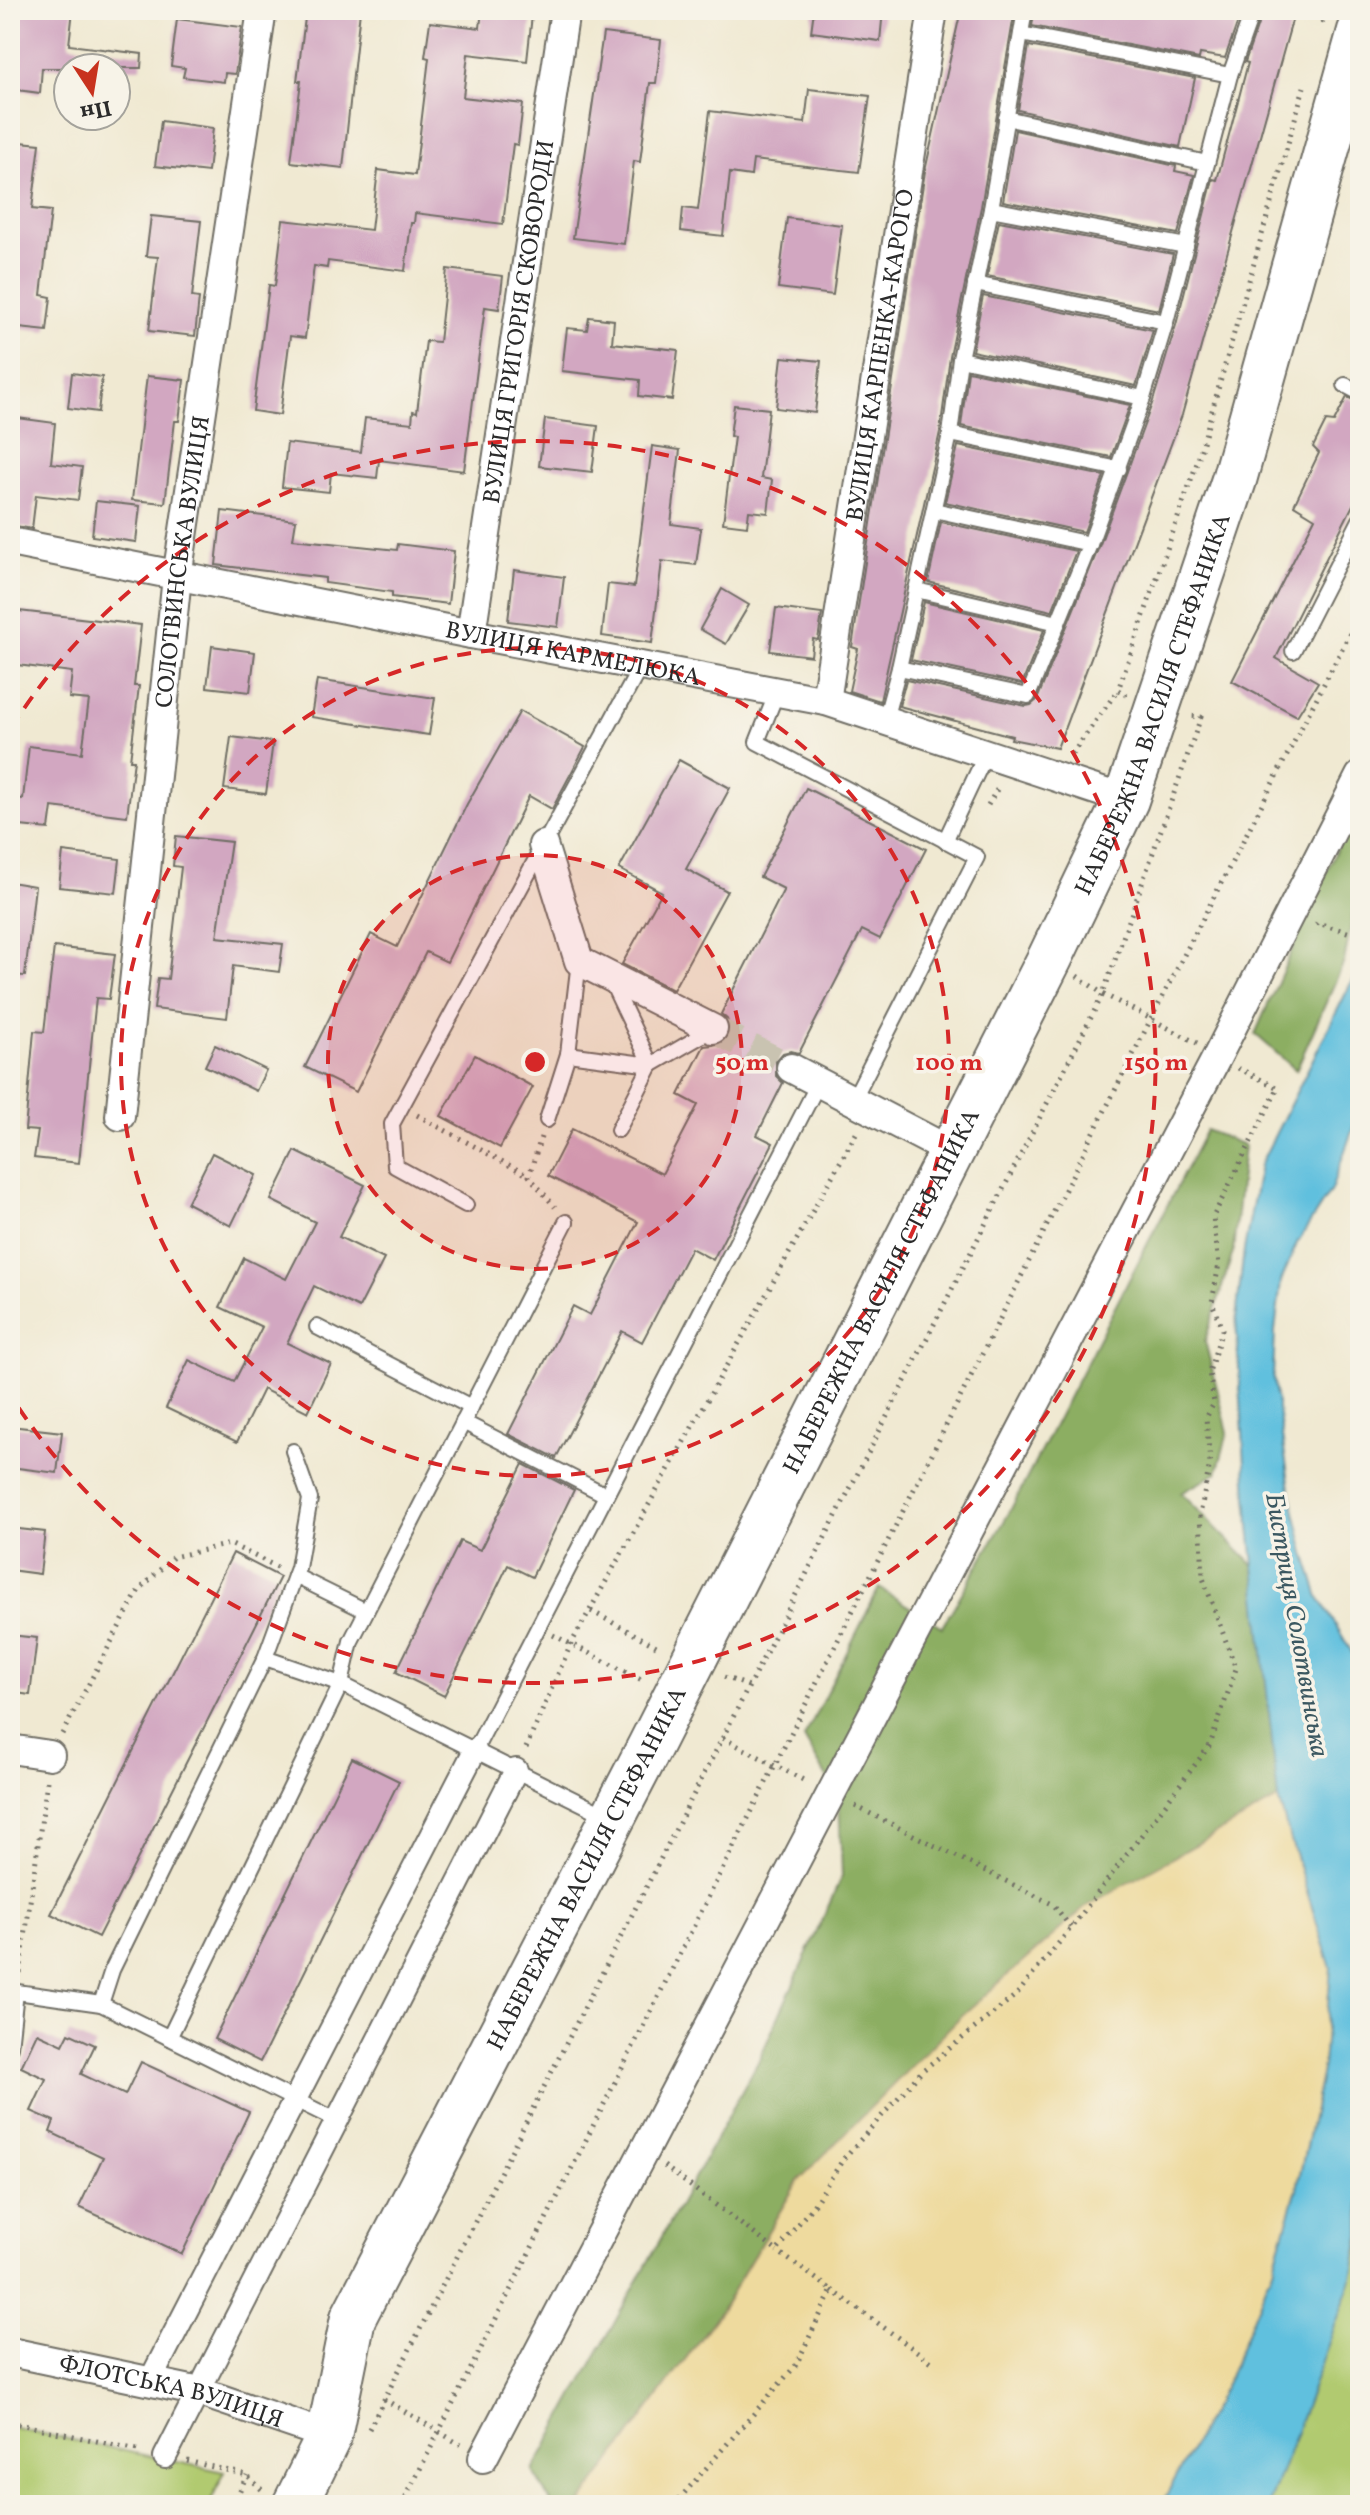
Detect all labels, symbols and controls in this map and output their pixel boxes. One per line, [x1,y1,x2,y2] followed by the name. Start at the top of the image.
[52,52,132,132] north arrow
[77,91,114,128] text: Пн
[476,138,564,506] street label: ВУЛИЦЯ ГРИГОРІЯ СКОВОРОДИ
[839,187,924,524] street label: ВУЛИЦЯ КАРПЕНКА-КАРОГО
[148,413,220,710] street label: СОЛОТВИНСЬКА ВУЛИЦЯ
[1068,509,1241,902] street label: НАБЕРЕЖНА ВАСИЛЯ СТЕФАНИКА
[442,614,703,696] street label: ВУЛИЦЯ КАРМЕЛЮКА
[715,1047,769,1081] text: 50 m
[915,1047,983,1081] text: 100 m
[1124,1047,1188,1081] text: 150 m
[521,1048,549,1076] centre of rings
[776,1104,990,1480] street label: НАБЕРЕЖНА ВАСИЛЯ СТЕФАНИКА
[1255,1490,1337,1760] water label: Бистриця Солотвинська
[480,1681,696,2057] street label: НАБЕРЕЖНА ВАСИЛЯ СТЕФАНИКА
[56,2348,287,2438] street label: ФЛОТСЬКА ВУЛИЦЯ

